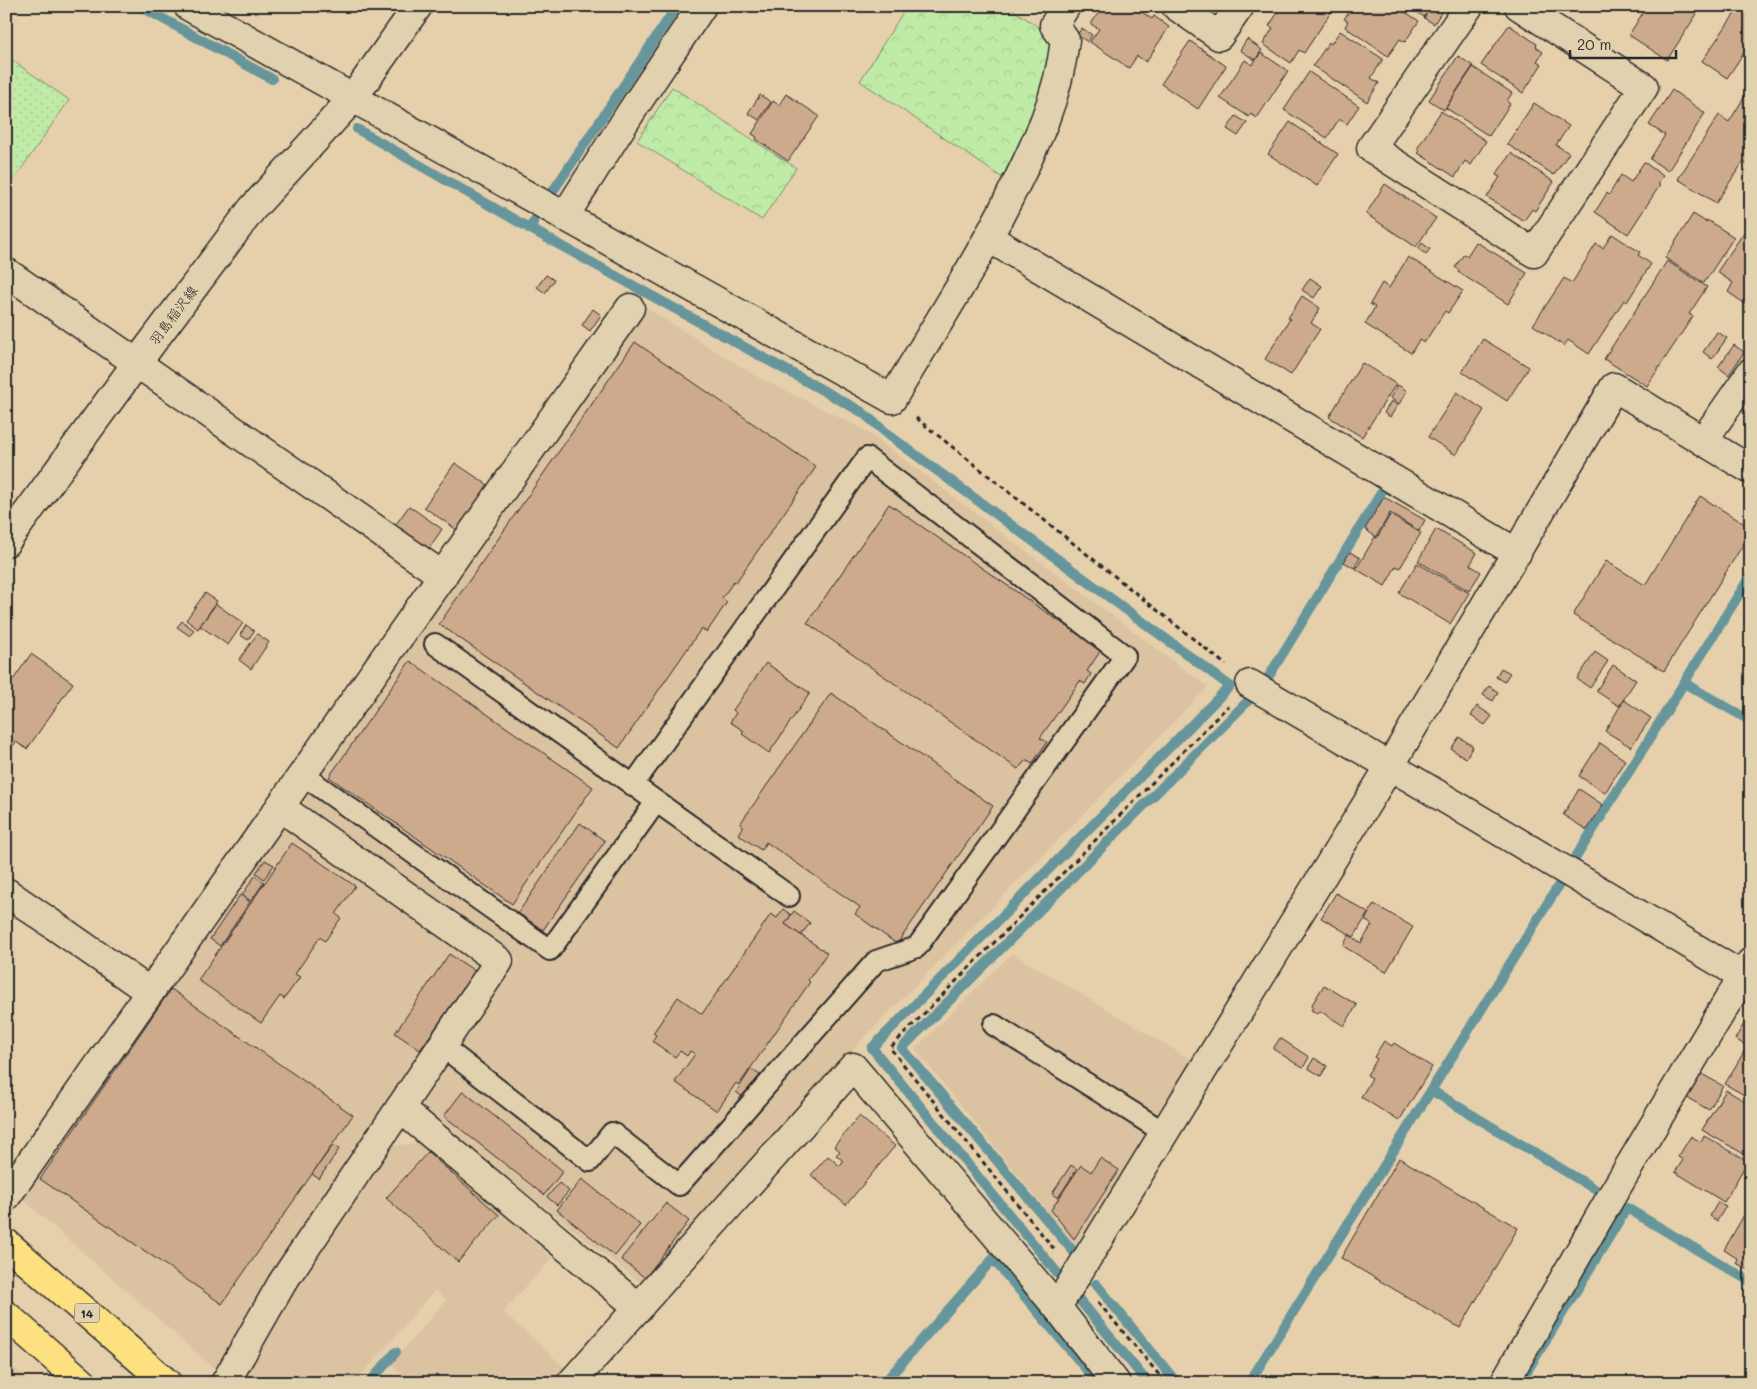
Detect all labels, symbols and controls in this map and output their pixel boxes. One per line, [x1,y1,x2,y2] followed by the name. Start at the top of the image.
[1570,28,1676,60] scale bar
[1577,34,1611,54] text: 20 m
[144,281,202,349] street label: 羽島稲沢線
[74,1304,100,1322] road number: 14

